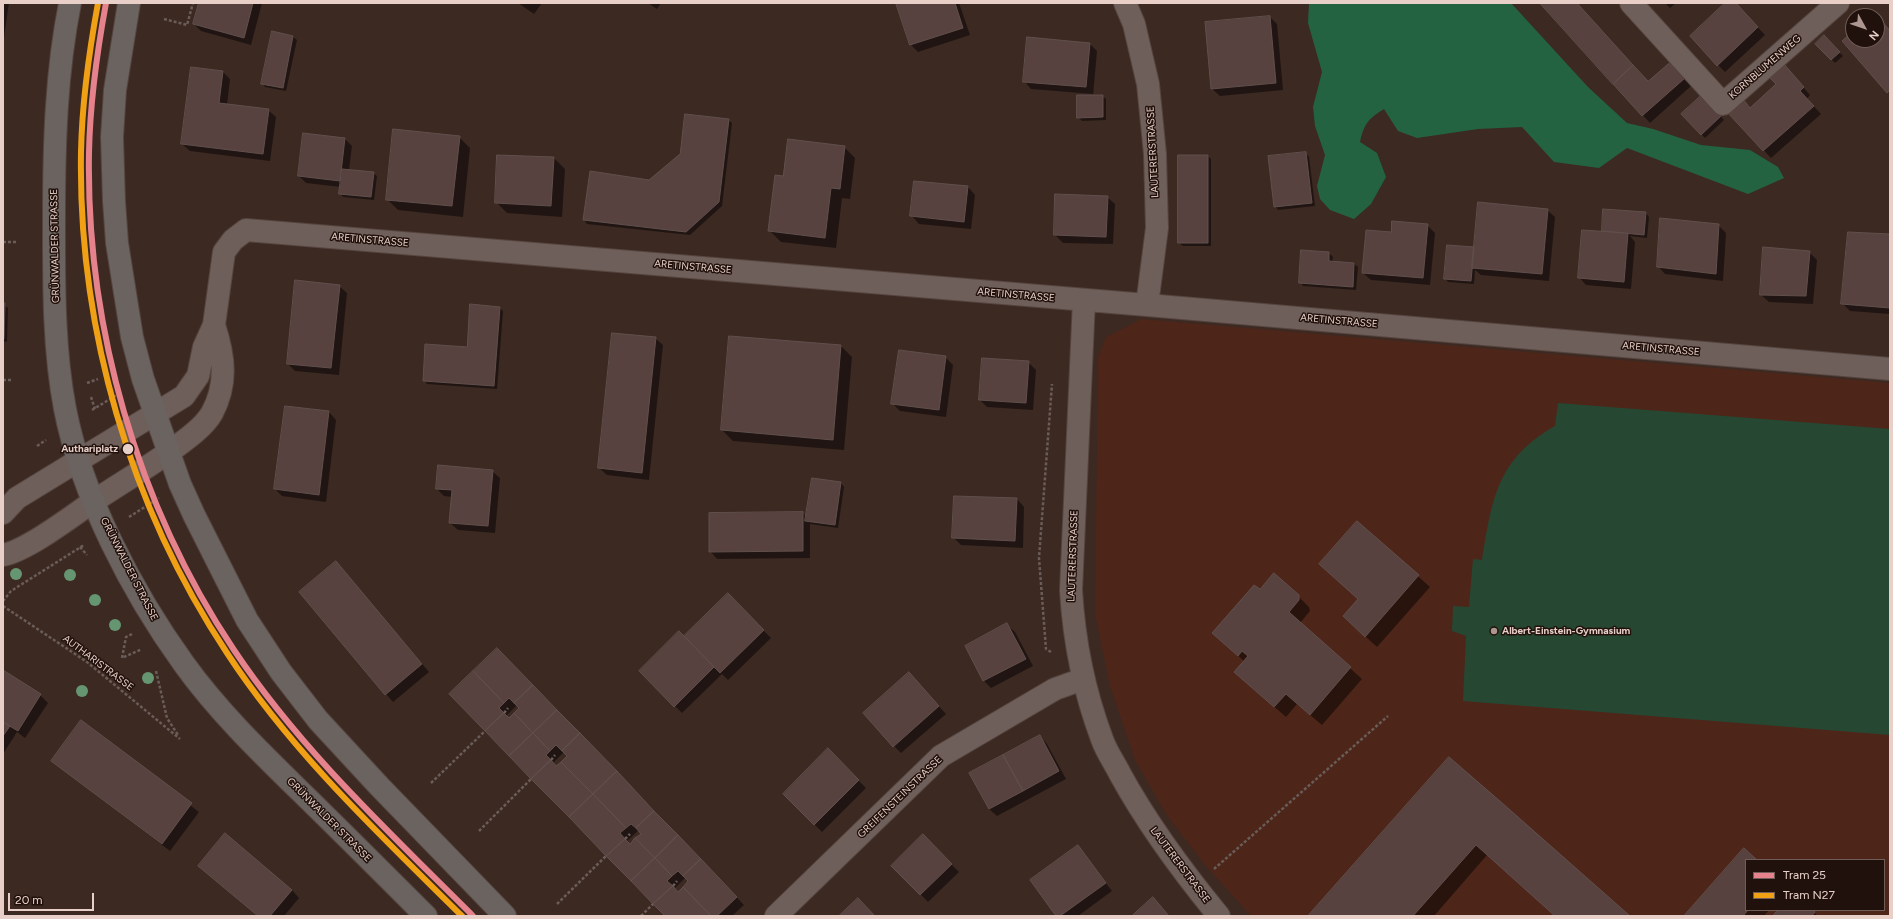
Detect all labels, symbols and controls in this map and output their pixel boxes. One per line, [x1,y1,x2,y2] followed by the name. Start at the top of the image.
[1845,8,1885,48] north arrow
[1866,28,1882,43] text: N
[1727,32,1803,102] street label: KORNBLUMENWEG
[1145,106,1161,198] street label: LAUTERERSTRASSE
[48,189,62,303] street label: GRÜNWALDER STRASSE
[331,231,409,249] street label: ARETINSTRASSE
[654,258,732,276] street label: ARETINSTRASSE
[977,286,1055,304] street label: ARETINSTRASSE
[1300,312,1378,330] street label: ARETINSTRASSE
[1622,340,1700,358] street label: ARETINSTRASSE
[121,442,135,456] marker: Authariplatz
[61,443,118,455] place label: Authariplatz
[1065,510,1081,602] street label: LAUTERERSTRASSE
[98,515,160,623] street label: GRÜNWALDER STRASSE
[1502,625,1630,637] place label: Albert-Einstein-Gymnasium
[1489,626,1499,636] marker: Albert-Einstein-Gymnasium
[60,633,136,693] street label: AUTHARISTRASSE
[855,754,945,840] street label: GREIFENSTEINSTRASSE
[284,775,374,865] street label: GRÜNWALDER STRASSE
[1148,825,1212,905] street label: LAUTERERSTRASSE
[1745,859,1885,911] legend
[1783,868,1826,882] text: Tram 25
[10,885,96,911] scale bar
[1783,888,1835,902] text: Tram N27
[15,893,43,907] text: 20 m

